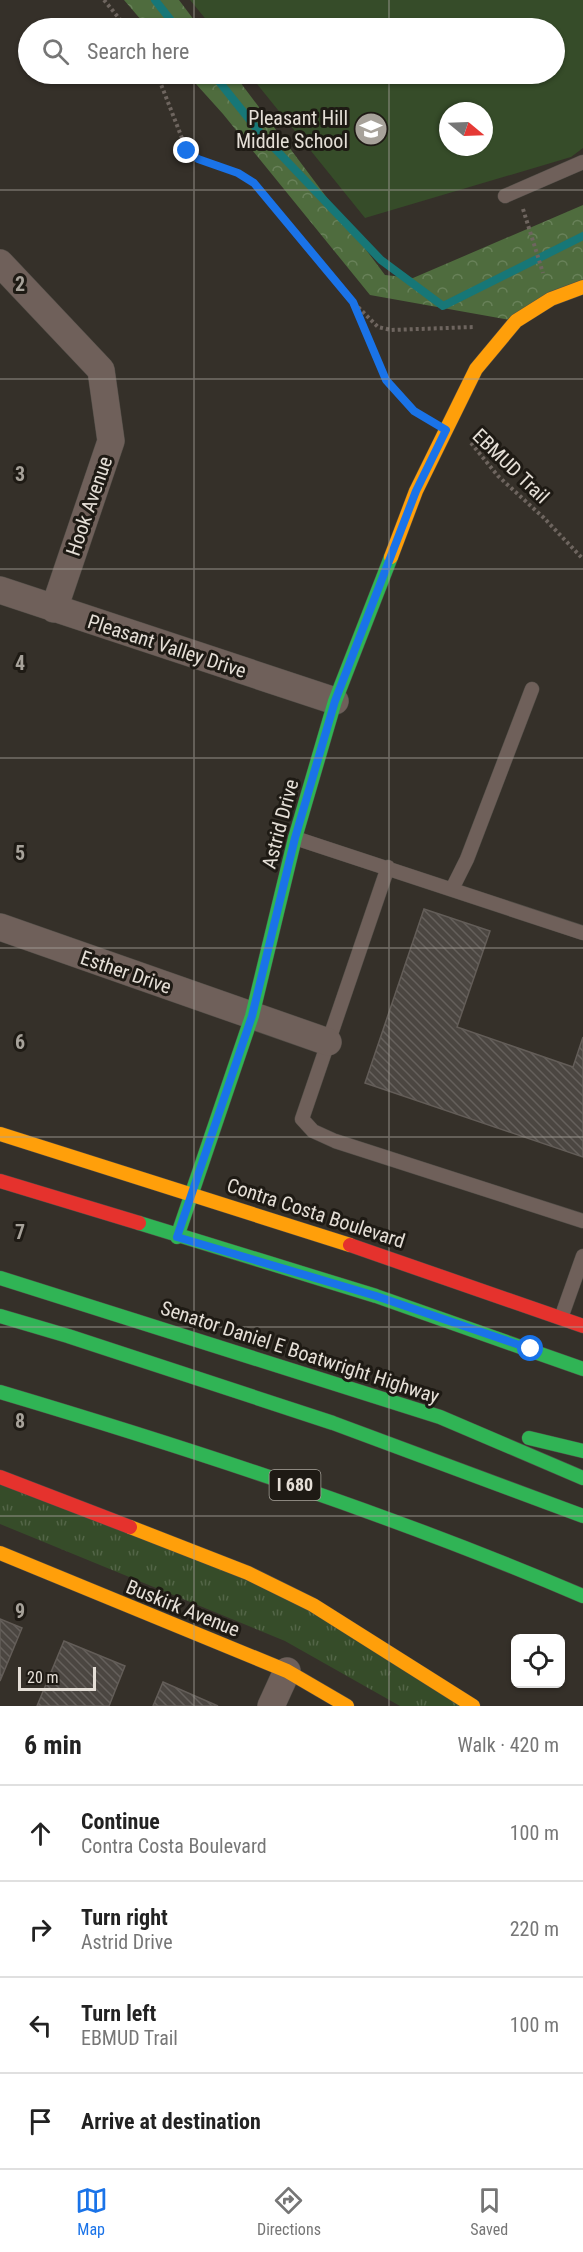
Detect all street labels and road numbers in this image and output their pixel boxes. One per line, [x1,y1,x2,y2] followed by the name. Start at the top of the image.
[468,424,554,508] street label: EBMUD Trail
[61,453,117,559] street label: Hook Avenue
[85,609,249,683] street label: Pleasant Valley Drive
[257,777,303,871] street label: Astrid Drive
[77,945,175,999] street label: Esther Drive
[224,1173,408,1253] street label: Contra Costa Boulevard
[158,1296,442,1408] street label: Senator Daniel E Boatwright Highway
[270,1470,320,1500] road number: I 680
[123,1574,243,1642] street label: Buskirk Avenue

